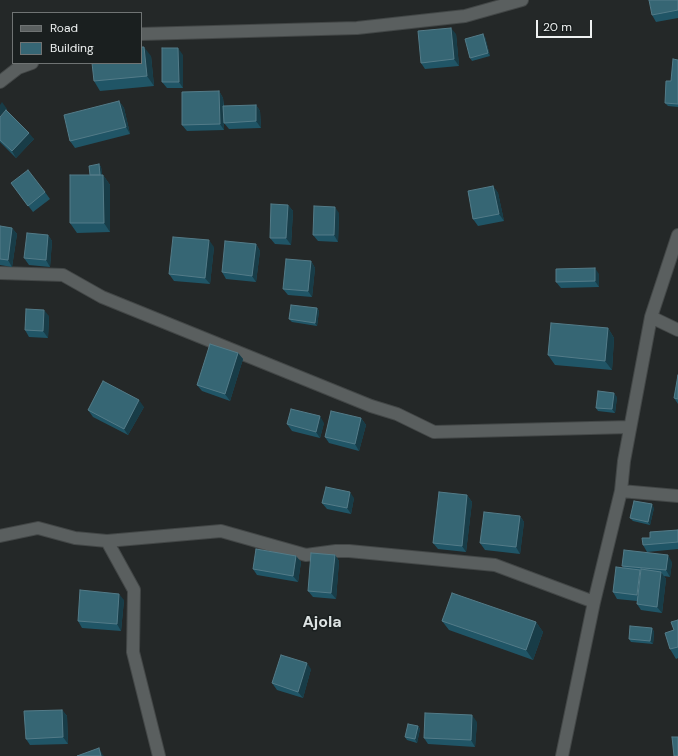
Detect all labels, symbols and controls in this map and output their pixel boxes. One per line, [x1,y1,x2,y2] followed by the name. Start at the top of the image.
[12,12,142,64] legend
[538,12,594,38] scale bar
[543,19,572,35] text: 20 m
[50,20,78,36] text: Road
[50,40,94,56] text: Building
[302,613,342,633] district label: Ajola

